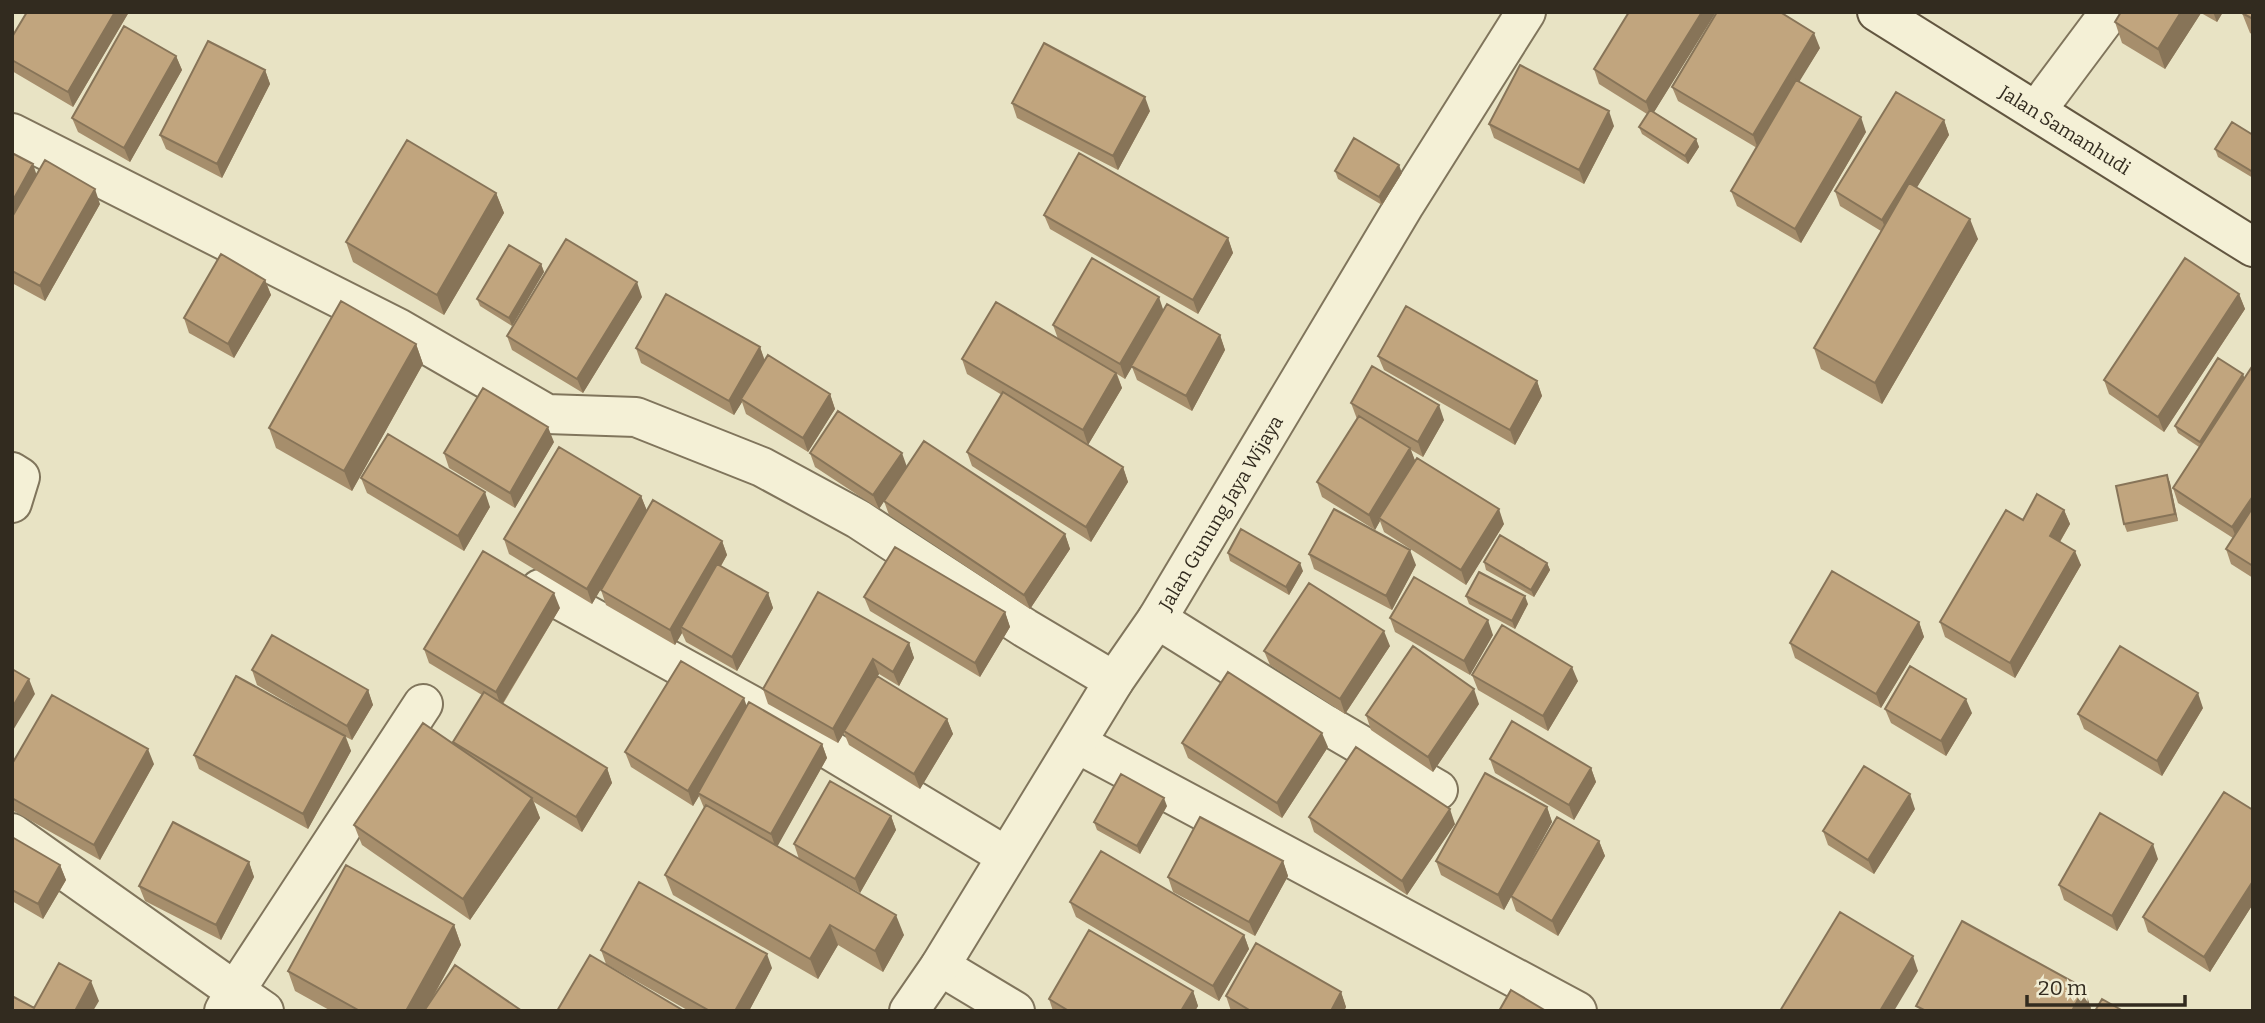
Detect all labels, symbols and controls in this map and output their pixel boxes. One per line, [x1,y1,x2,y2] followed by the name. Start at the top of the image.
[1994,80,2135,180] street label: Jalan Samanhudi
[1154,411,1288,615] street label: Jalan Gunung Jaya Wijaya
[2027,964,2184,1008] scale bar
[2038,975,2087,1001] text: 20 m

